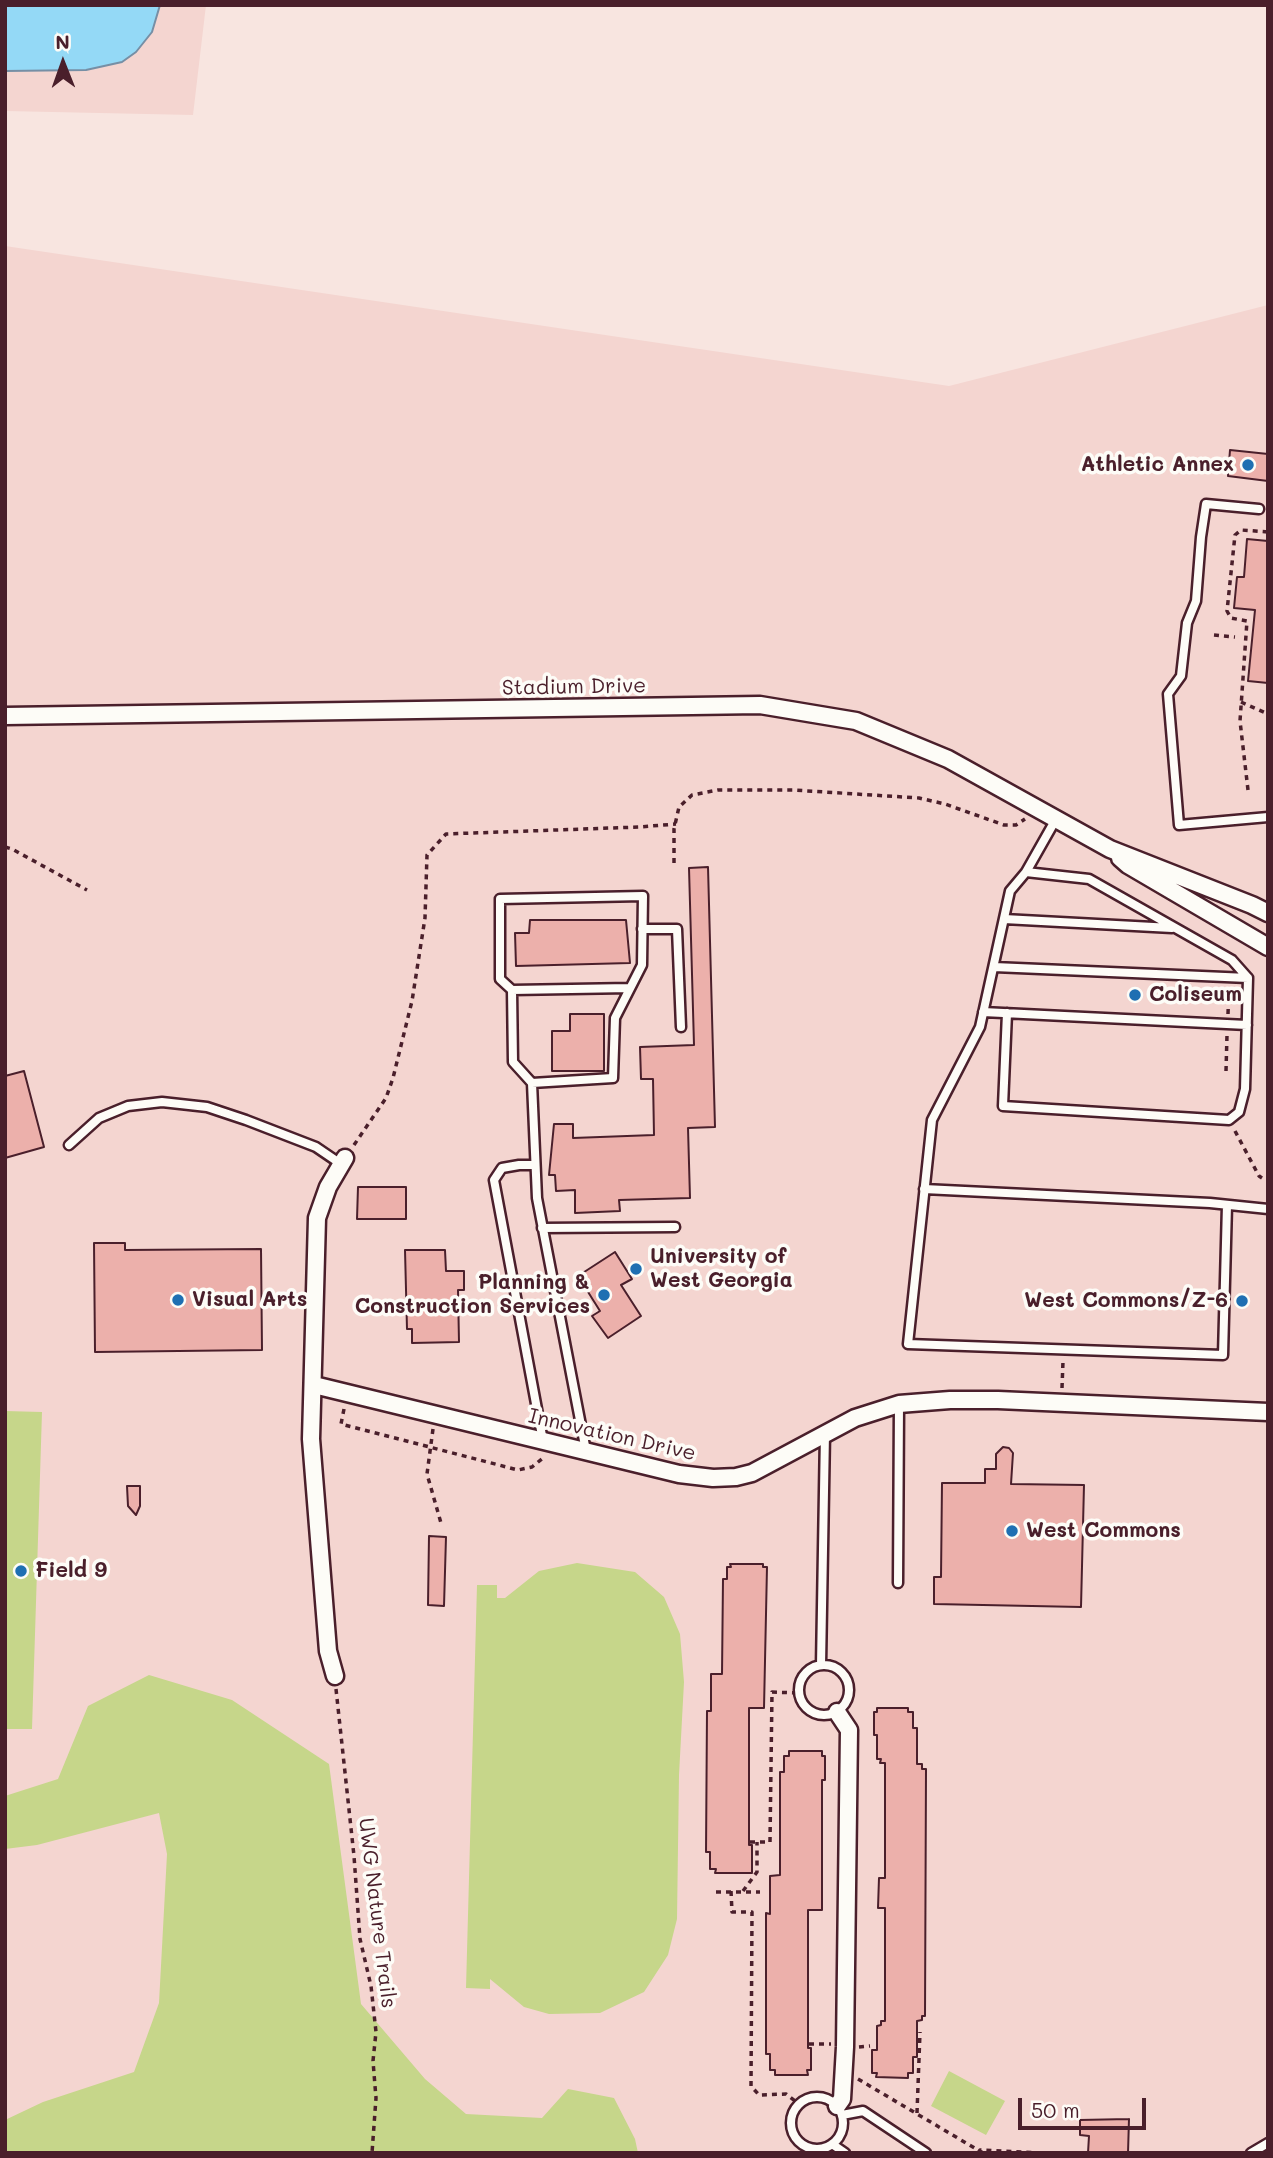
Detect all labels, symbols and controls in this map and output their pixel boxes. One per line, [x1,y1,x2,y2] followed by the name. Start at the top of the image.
[28,28,98,98] north arrow
[55,29,70,54] text: N
[1081,452,1234,478] place label: Athletic Annex
[1240,457,1256,473] marker: Athletic Annex
[502,673,646,701] street label: Stadium Drive
[1149,982,1242,1008] place label: Coliseum
[1127,987,1143,1003] marker: Coliseum
[650,1244,793,1294] place label: University of West Georgia
[628,1261,644,1277] marker: University of West Georgia
[355,1270,590,1320] place label: Planning & Construction Services
[192,1287,307,1313] place label: Visual Arts
[596,1287,612,1303] marker: Planning & Construction Services
[1024,1288,1228,1314] place label: West Commons/Z-6
[170,1292,186,1308] marker: Visual Arts
[1234,1293,1250,1309] marker: West Commons/Z-6
[526,1403,698,1467] street label: Innovation Drive
[1026,1518,1181,1544] place label: West Commons
[1004,1523,1020,1539] marker: West Commons
[35,1558,107,1584] place label: Field 9
[13,1563,29,1579] marker: Field 9
[353,1816,401,2010] street label: UWG Nature Trails
[1021,2084,1149,2128] scale bar
[1031,2096,1080,2123] text: 50 m

